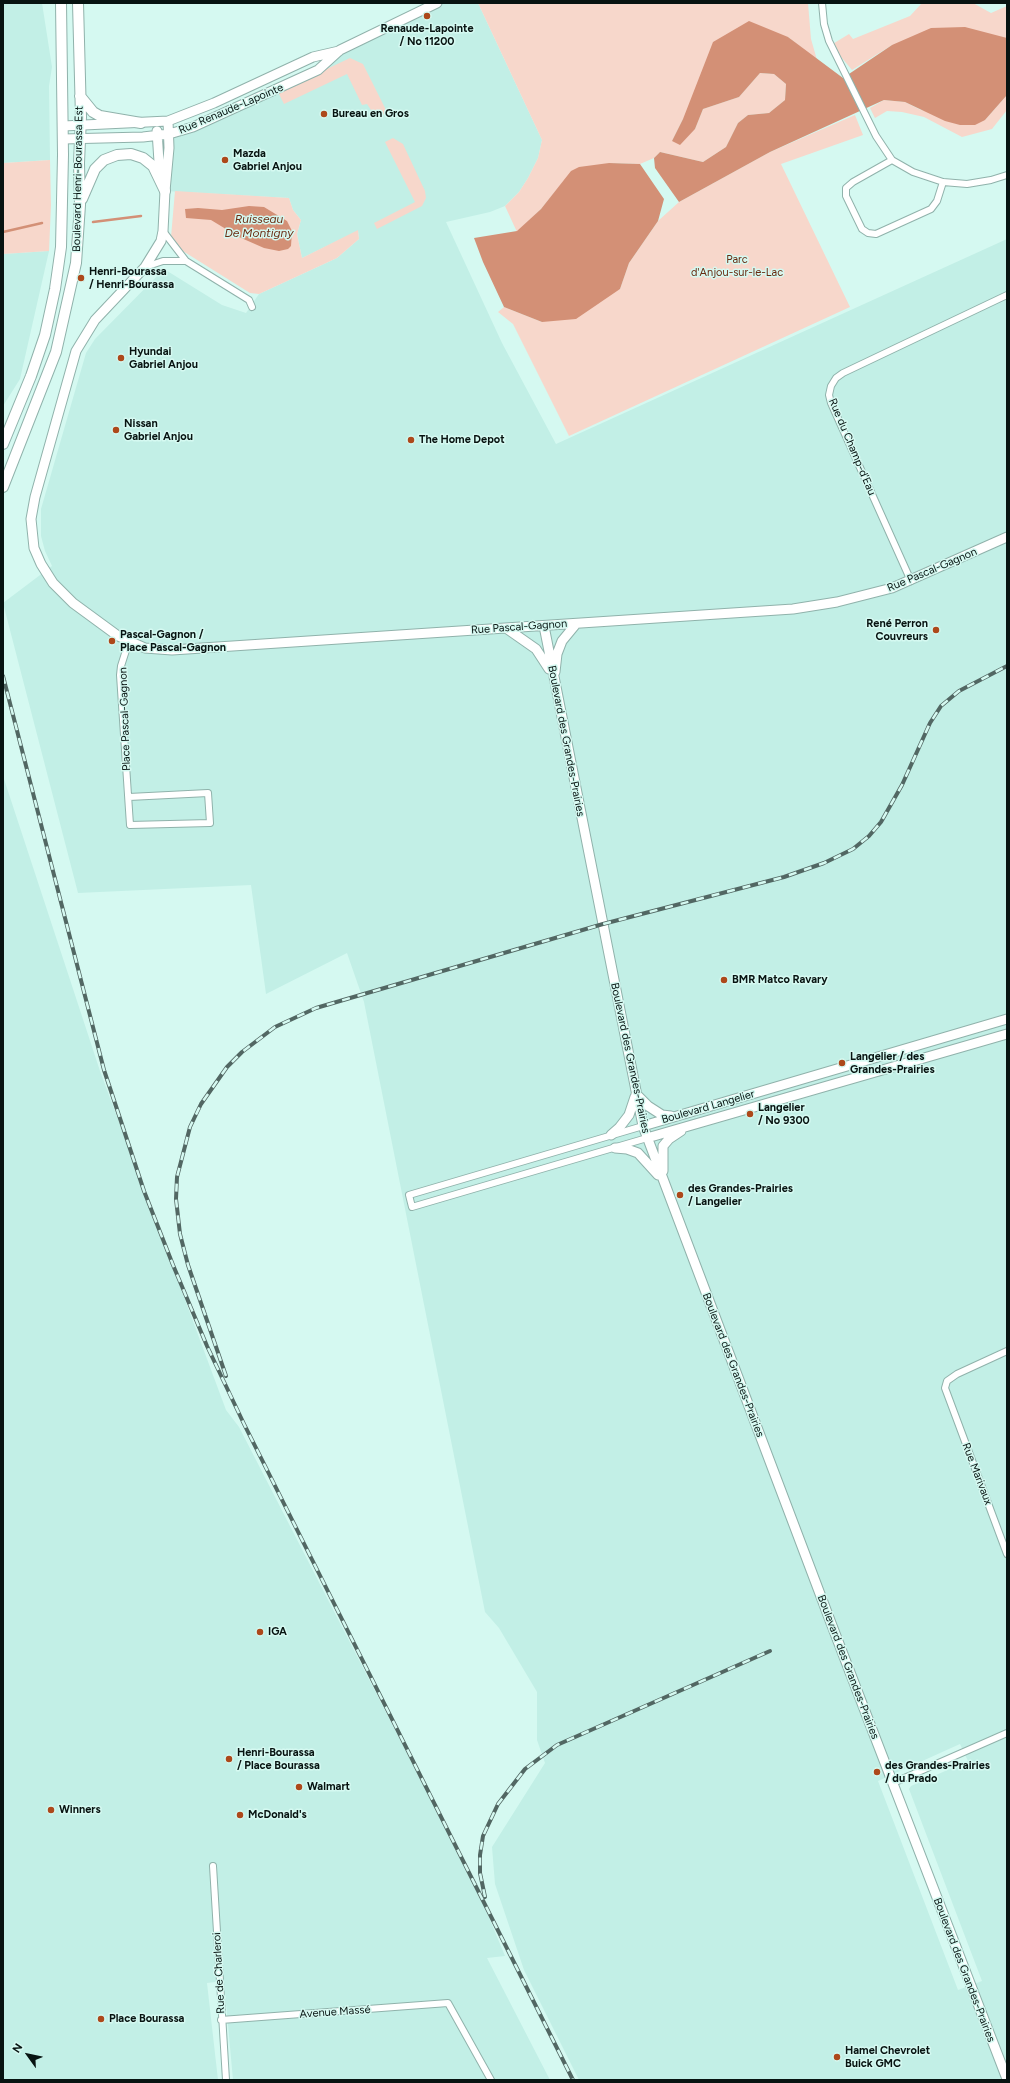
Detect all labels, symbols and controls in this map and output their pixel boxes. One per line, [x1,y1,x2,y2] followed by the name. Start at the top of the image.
[422,11,432,21] marker: Renaude-Lapointe / No 11200
[381,22,473,48] place label: Renaude-Lapointe / No 11200
[177,81,285,137] street label: Rue Renaude-Lapointe
[70,106,86,252] street label: Boulevard Henri-Bourassa Est
[332,107,409,121] place label: Bureau en Gros
[319,109,329,119] marker: Bureau en Gros
[233,147,302,173] place label: Mazda Gabriel Anjou
[220,155,230,165] marker: Mazda Gabriel Anjou
[225,212,293,240] water label: Ruisseau De Montigny
[691,253,783,279] park label: Parc d'Anjou-sur-le-Lac
[89,265,174,291] place label: Henri-Bourassa / Henri-Bourassa
[76,273,86,283] marker: Henri-Bourassa / Henri-Bourassa
[129,345,198,371] place label: Hyundai Gabriel Anjou
[116,353,126,363] marker: Hyundai Gabriel Anjou
[826,397,878,497] street label: Rue du Champ-d'Eau
[124,417,193,443] place label: Nissan Gabriel Anjou
[111,425,121,435] marker: Nissan Gabriel Anjou
[419,433,505,447] place label: The Home Depot
[406,435,416,445] marker: The Home Depot
[885,545,979,595] street label: Rue Pascal-Gagnon
[470,617,568,637] street label: Rue Pascal-Gagnon
[866,617,928,643] place label: René Perron Couvreurs
[931,625,941,635] marker: René Perron Couvreurs
[120,628,226,654] place label: Pascal-Gagnon / Place Pascal-Gagnon
[107,636,117,646] marker: Pascal-Gagnon / Place Pascal-Gagnon
[545,664,587,818] street label: Boulevard des Grandes-Prairies
[117,667,133,771] street label: Place Pascal-Gagnon
[732,973,828,987] place label: BMR Matco Ravary
[719,975,729,985] marker: BMR Matco Ravary
[608,982,652,1134] street label: Boulevard des Grandes-Prairies
[850,1050,935,1076] place label: Langelier / des Grandes-Prairies
[837,1058,847,1068] marker: Langelier / des Grandes-Prairies
[660,1087,756,1127] street label: Boulevard Langelier
[758,1101,810,1127] place label: Langelier / No 9300
[745,1109,755,1119] marker: Langelier / No 9300
[688,1182,793,1208] place label: des Grandes-Prairies / Langelier
[675,1190,685,1200] marker: des Grandes-Prairies / Langelier
[699,1291,767,1439] street label: Boulevard des Grandes-Prairies
[959,1441,995,1507] street label: Rue Marivaux
[814,1593,882,1741] street label: Boulevard des Grandes-Prairies
[268,1625,287,1639] place label: IGA
[255,1627,265,1637] marker: IGA
[237,1746,320,1772] place label: Henri-Bourassa / Place Bourassa
[224,1754,234,1764] marker: Henri-Bourassa / Place Bourassa
[885,1759,990,1785] place label: des Grandes-Prairies / du Prado
[872,1767,882,1777] marker: des Grandes-Prairies / du Prado
[307,1780,350,1794] place label: Walmart
[294,1782,304,1792] marker: Walmart
[59,1803,101,1817] place label: Winners
[46,1805,56,1815] marker: Winners
[248,1808,307,1822] place label: McDonald's
[235,1810,245,1820] marker: McDonald's
[930,1896,998,2044] street label: Boulevard des Grandes-Prairies
[210,1932,228,2014] street label: Rue de Charleroi
[299,2003,371,2021] street label: Avenue Massé
[109,2012,184,2026] place label: Place Bourassa
[96,2014,106,2024] marker: Place Bourassa
[8,2035,48,2075] north arrow
[10,2041,25,2055] text: N
[845,2044,930,2070] place label: Hamel Chevrolet Buick GMC
[832,2052,842,2062] marker: Hamel Chevrolet Buick GMC

